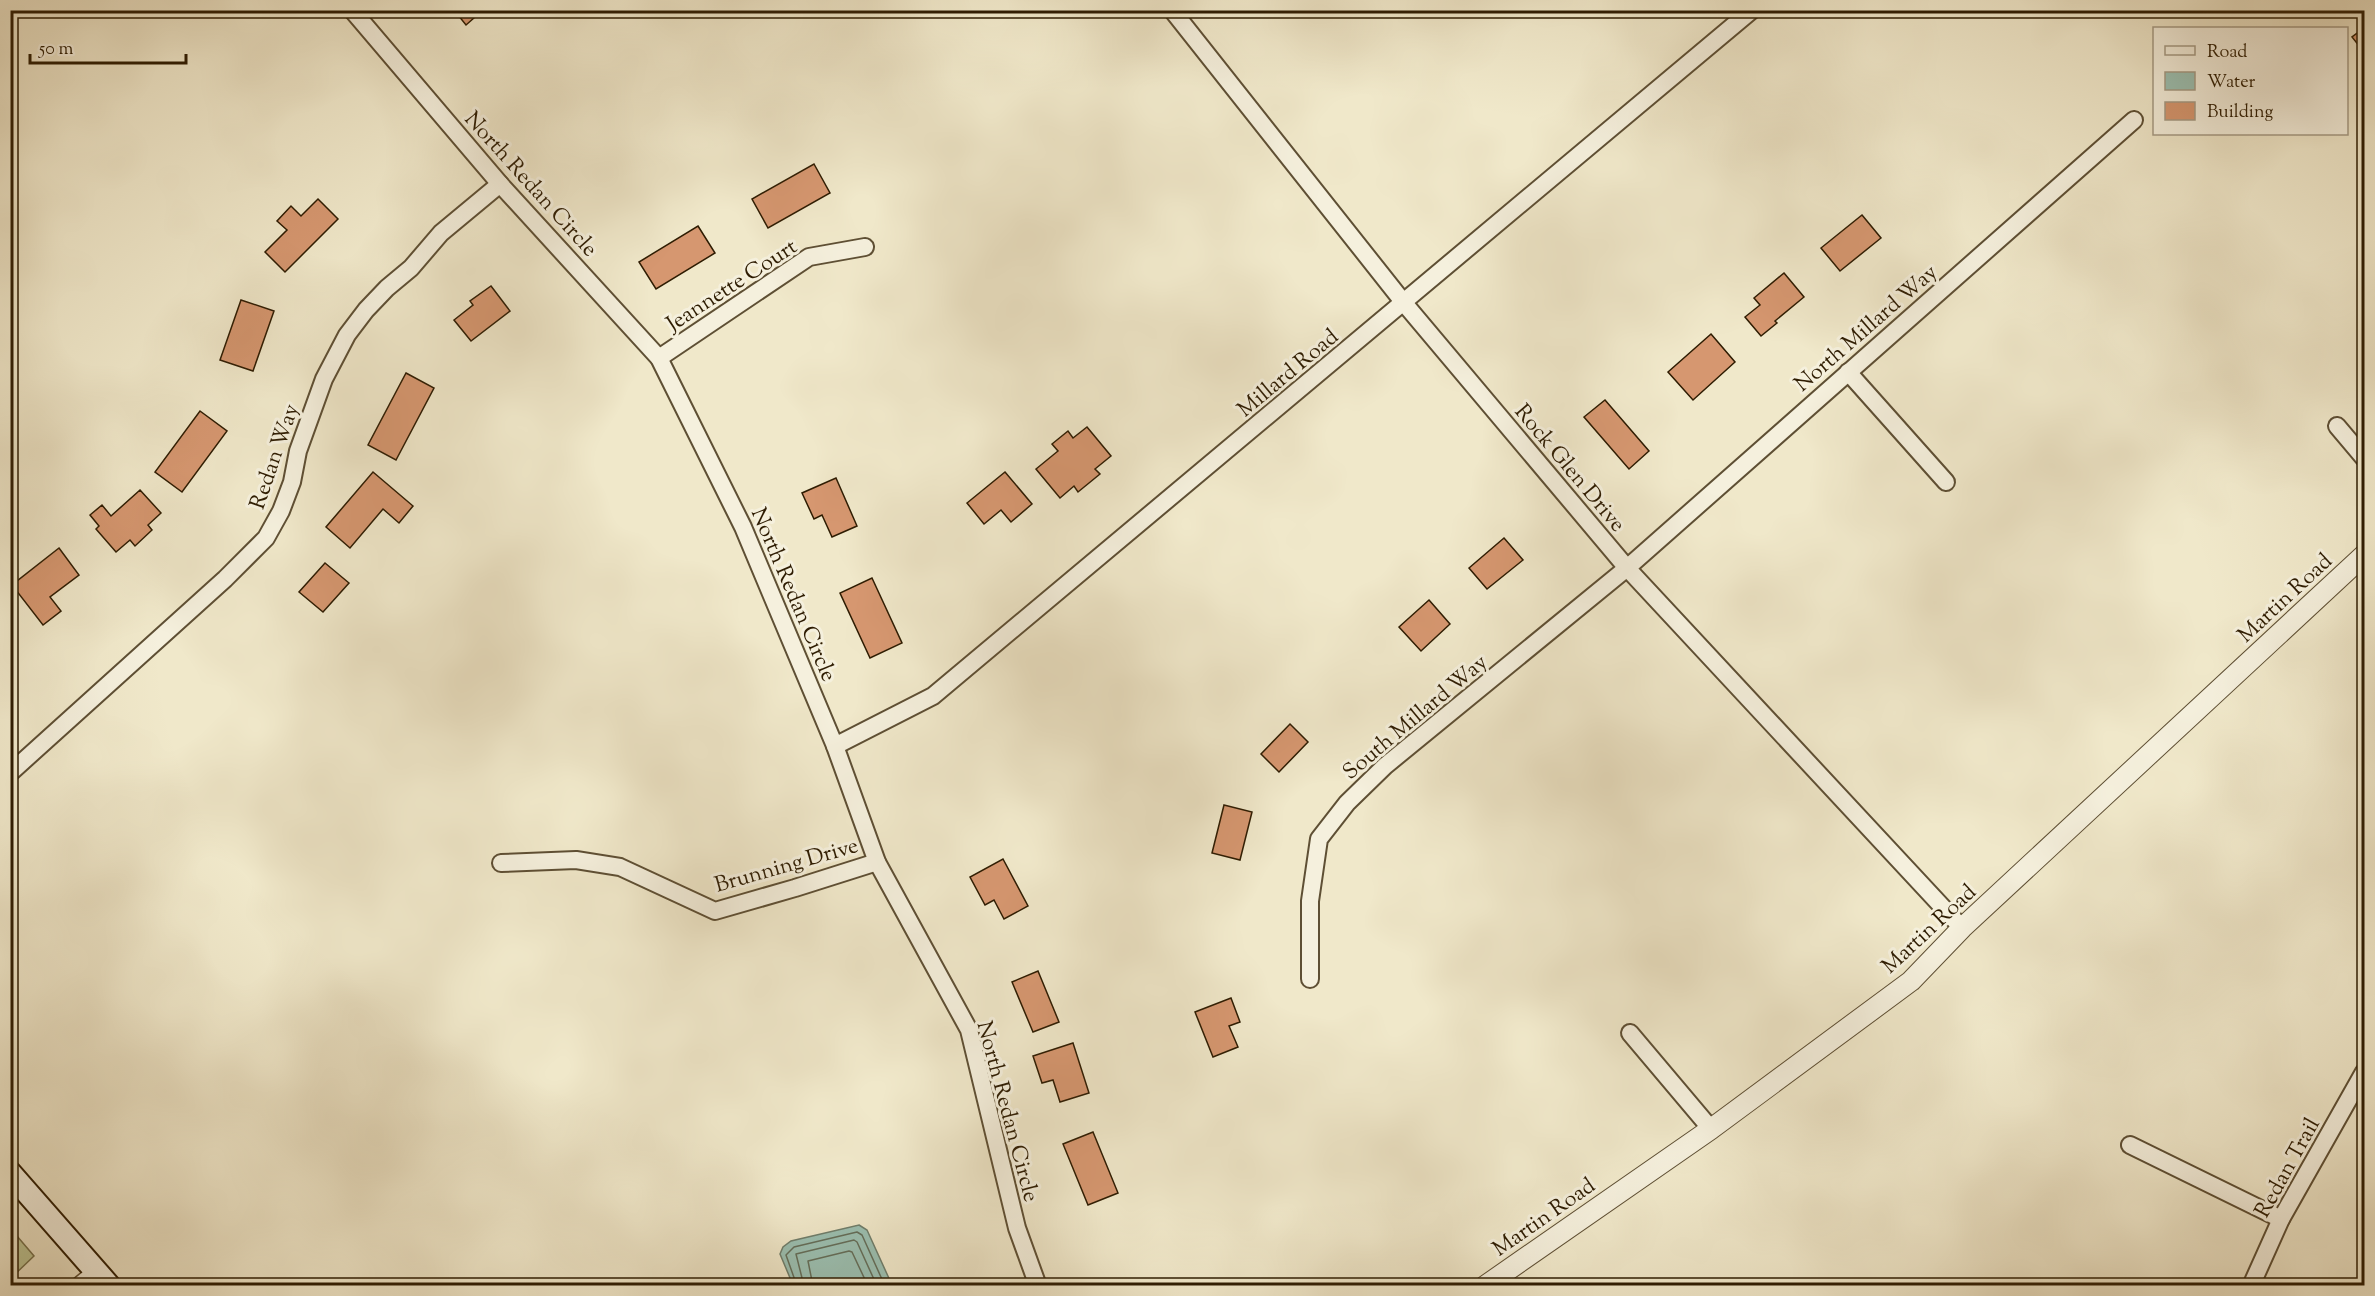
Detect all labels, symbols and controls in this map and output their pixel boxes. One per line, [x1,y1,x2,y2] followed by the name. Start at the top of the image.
[30,27,186,65] scale bar
[2153,27,2348,135] legend
[38,37,74,63] text: 50 m
[2207,40,2247,66] text: Road
[2207,70,2256,96] text: Water
[2207,100,2273,126] text: Building
[456,105,604,265] street label: North Redan Circle
[660,232,805,341] street label: Jeannette Court
[1788,258,1946,401] street label: North Millard Way
[1231,322,1346,426] street label: Millard Road
[1506,398,1632,540] street label: Rock Glen Drive
[243,400,309,514] street label: Redan Way
[741,503,843,687] street label: North Redan Circle
[2232,547,2341,652] street label: Martin Road
[1336,648,1496,789] street label: South Millard Way
[711,831,862,903] street label: Brunning Drive
[1876,878,1985,983] street label: Martin Road
[967,1018,1046,1206] street label: North Redan Circle
[2248,1113,2329,1224] street label: Redan Trail
[1487,1171,1603,1266] street label: Martin Road

